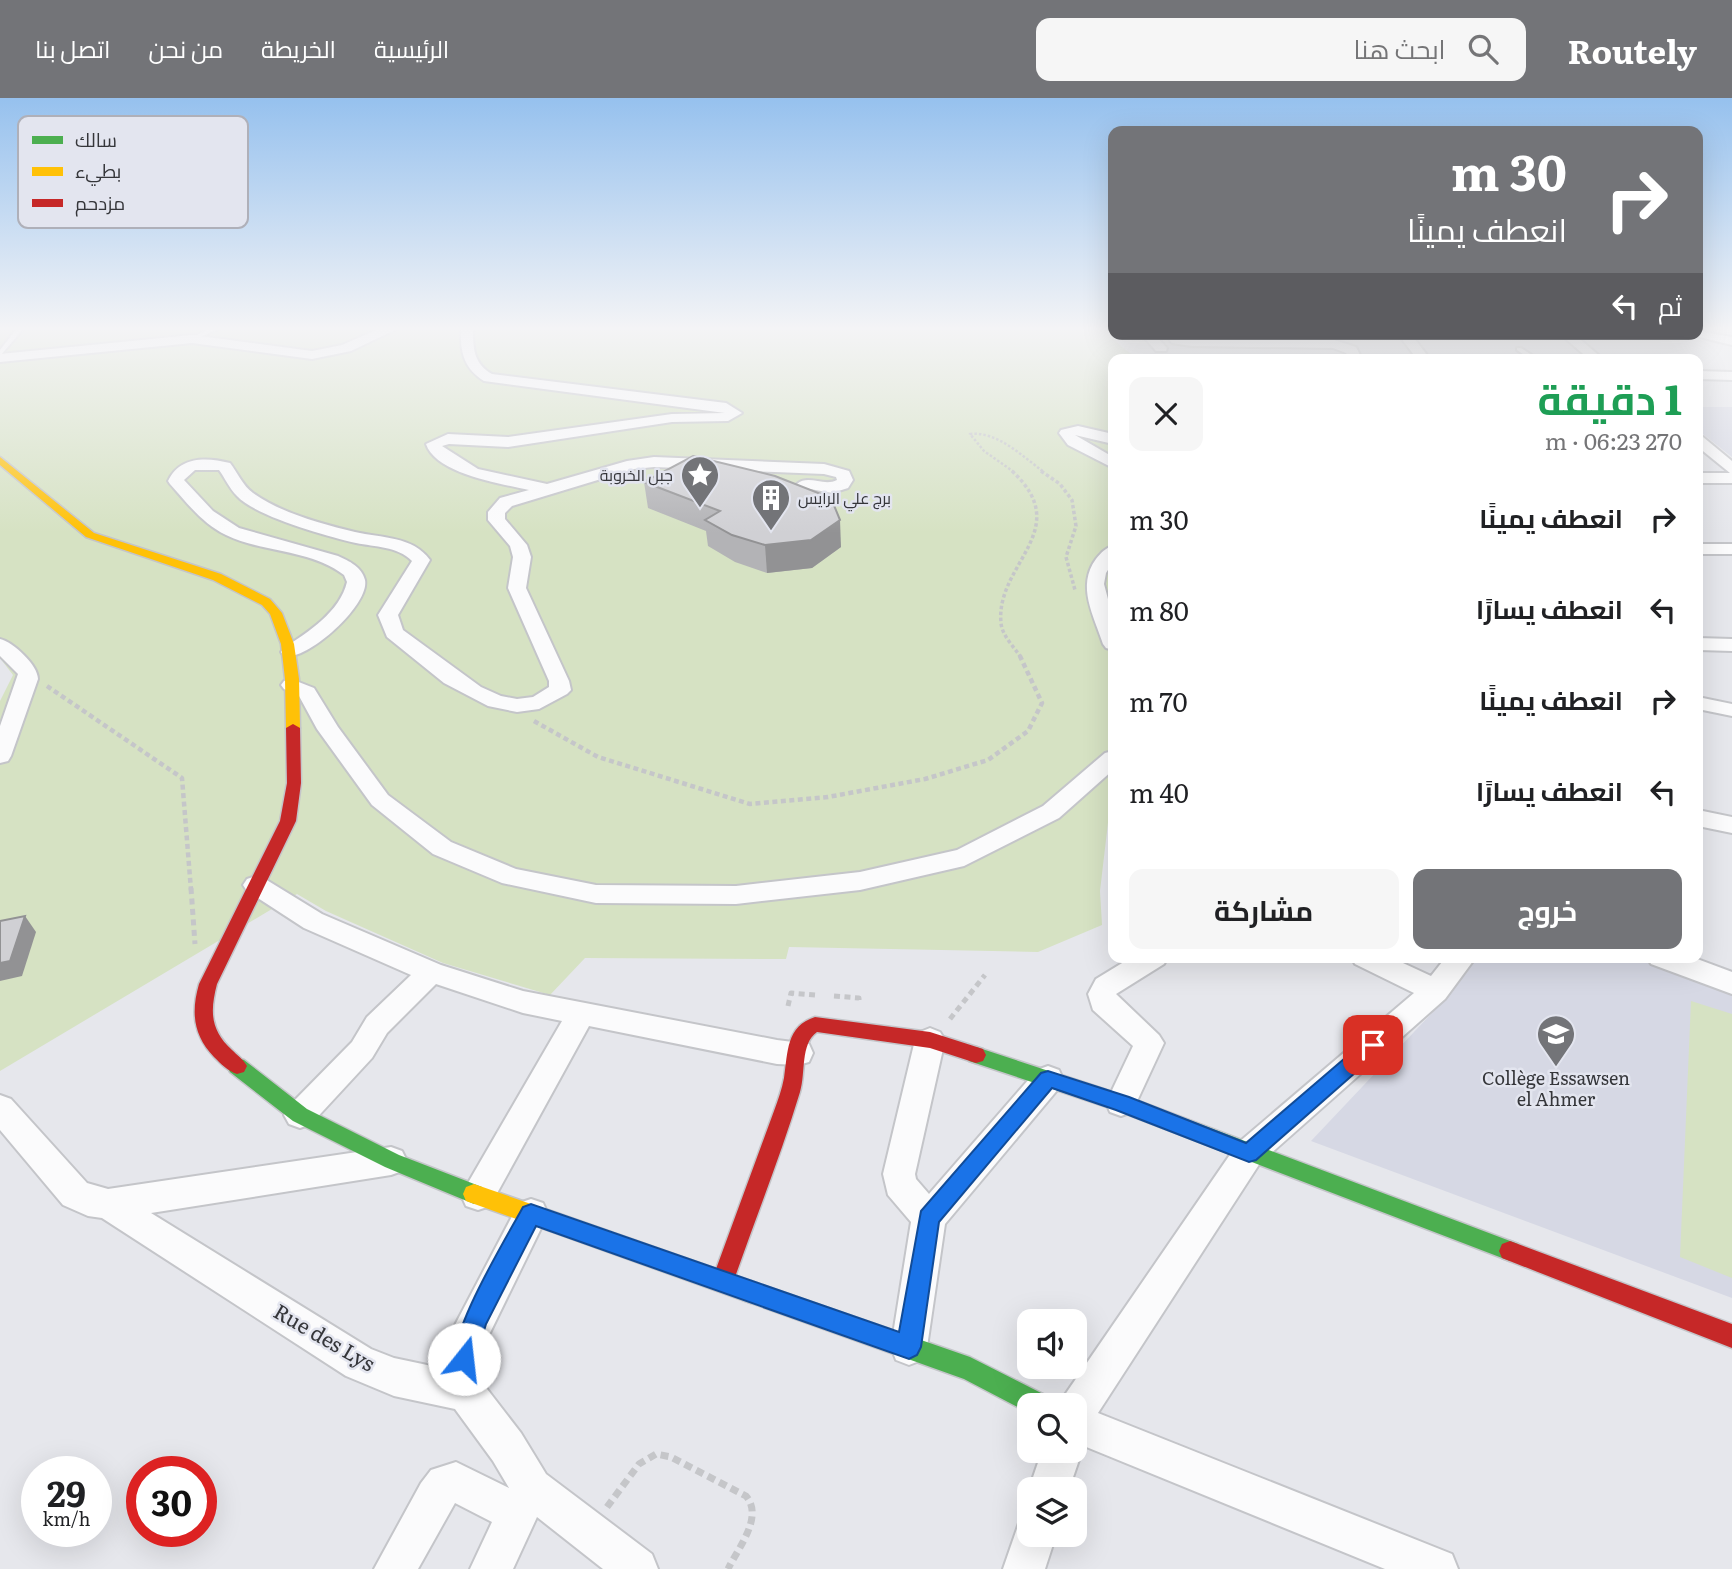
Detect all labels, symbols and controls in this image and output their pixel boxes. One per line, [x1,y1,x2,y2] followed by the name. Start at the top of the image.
[1036,18,1526,81] search box
[1568,25,1697,74] text: Routely
[1354,28,1446,67] text: ابحث هنا
[35,30,110,65] text: اتصل بنا
[148,30,223,65] text: من نحن
[261,30,336,65] text: الخريطة
[374,30,449,65] text: الرئيسية
[1464,30,1502,68] icon: search
[18,116,248,228] legend
[75,125,117,153] text: سالك
[1451,133,1567,206] text: 30 m
[1591,154,1682,245] icon: right
[75,156,121,186] text: بطيء
[75,188,125,217] text: مزدحم
[1407,204,1567,252] text: انعطف يمينًا
[1658,285,1682,324] text: ثم
[1606,287,1644,325] icon: left
[1537,366,1682,428] text: 1 دقيقة
[1129,377,1203,451] button: close
[1545,423,1682,457] text: 270 m · 06:23
[679,454,721,509] place icon: جبل الخروبة
[600,462,673,486] place label: جبل الخروبة
[750,477,792,532] building icon: برج علي الرايس
[798,485,891,512] place label: برج علي الرايس
[1479,497,1623,536] text: انعطف يمينًا
[1129,499,1189,538] text: 30 m
[1644,500,1682,538] icon: right
[1476,588,1623,627] text: انعطف يسارًا
[1129,590,1189,629] text: 80 m
[1644,591,1682,629] icon: left
[1479,679,1623,718] text: انعطف يمينًا
[1129,681,1188,720] text: 70 m
[1644,682,1682,720] icon: right
[1476,770,1623,809] text: انعطف يسارًا
[1129,772,1189,811] text: 40 m
[1644,773,1682,811] icon: left
[1129,869,1399,949] button: مشاركة
[1413,869,1682,949] button: خروج
[1535,1013,1577,1068] school or university icon: Collège Essawsen el Ahmer
[1343,1015,1403,1075] pin
[1354,1026,1392,1064] icon: arrive
[1482,1064,1630,1112] place label: Collège Essawsen el Ahmer
[269,1294,382,1377] street label: Rue des Lys
[1017,1309,1087,1547] map controls
[1017,1309,1087,1379] button: sound
[427,1322,501,1396] position arrow
[1017,1393,1087,1463] button: search
[126,1456,217,1547] speed limit sign: 30
[47,1466,86,1518] text: 29
[1017,1477,1087,1547] button: layers
[43,1505,90,1532] text: km/h

